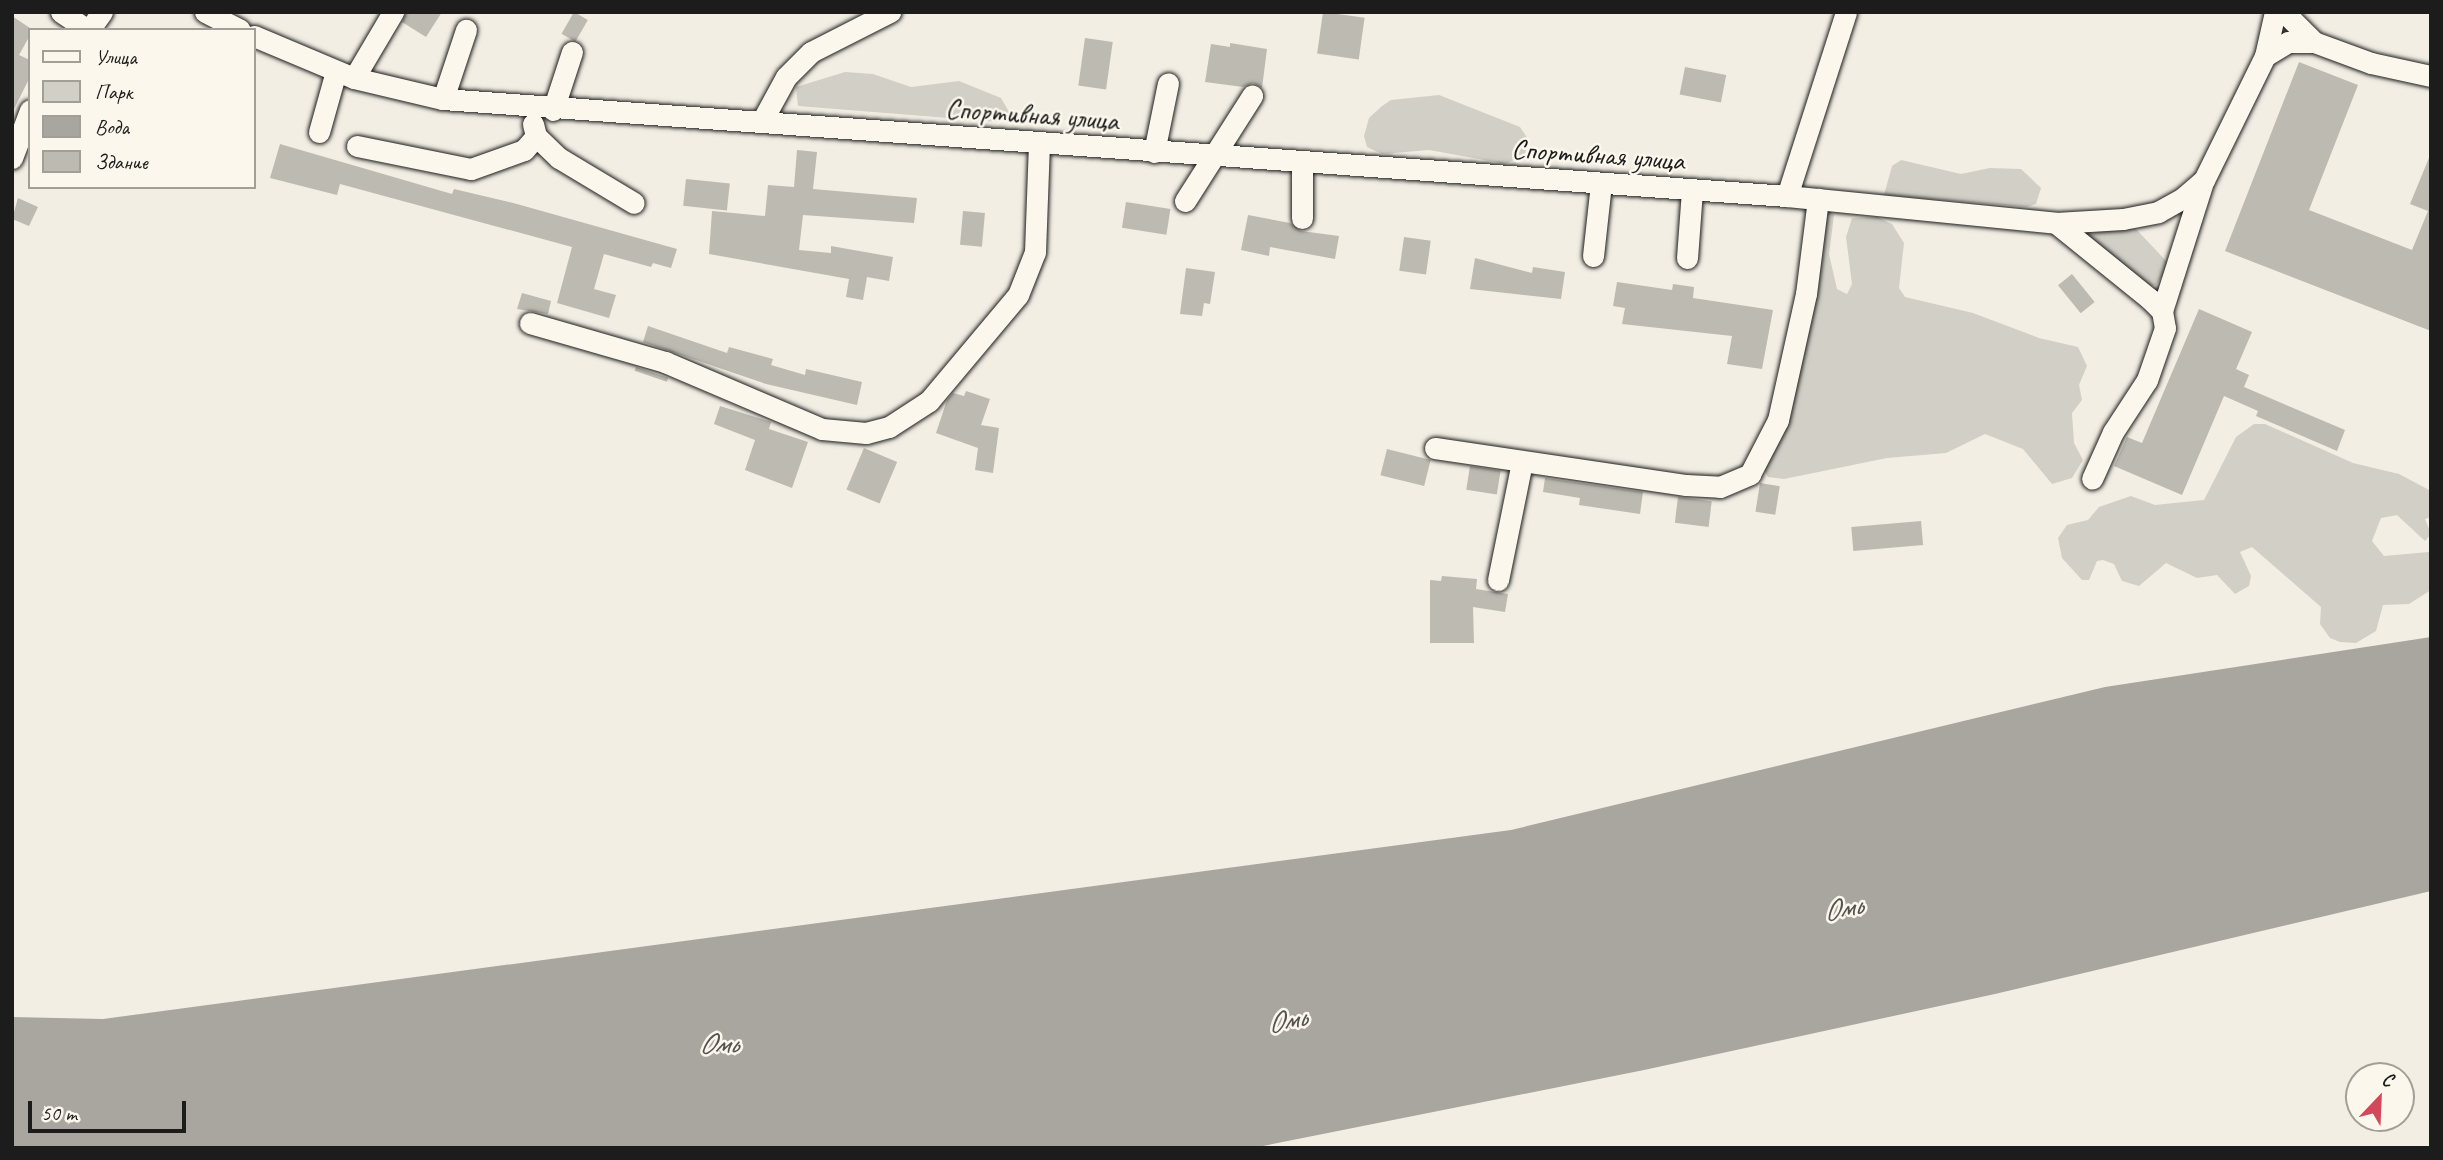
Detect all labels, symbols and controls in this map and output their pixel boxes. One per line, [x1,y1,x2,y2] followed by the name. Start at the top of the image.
[28,28,256,189] legend
[95,44,137,70] text: Улица
[95,79,132,105] text: Парк
[944,92,1120,138] street label: Спортивная улица
[95,114,129,140] text: Вода
[1510,132,1686,178] street label: Спортивная улица
[95,149,148,175] text: Здание
[1820,887,1864,929] water label: Омь
[1264,999,1308,1041] water label: Омь
[699,1025,737,1061] water label: Омь
[2345,1062,2415,1132] north arrow
[2378,1067,2396,1092] text: С
[32,1086,189,1130] scale bar
[41,1100,77,1126] text: 50 m

